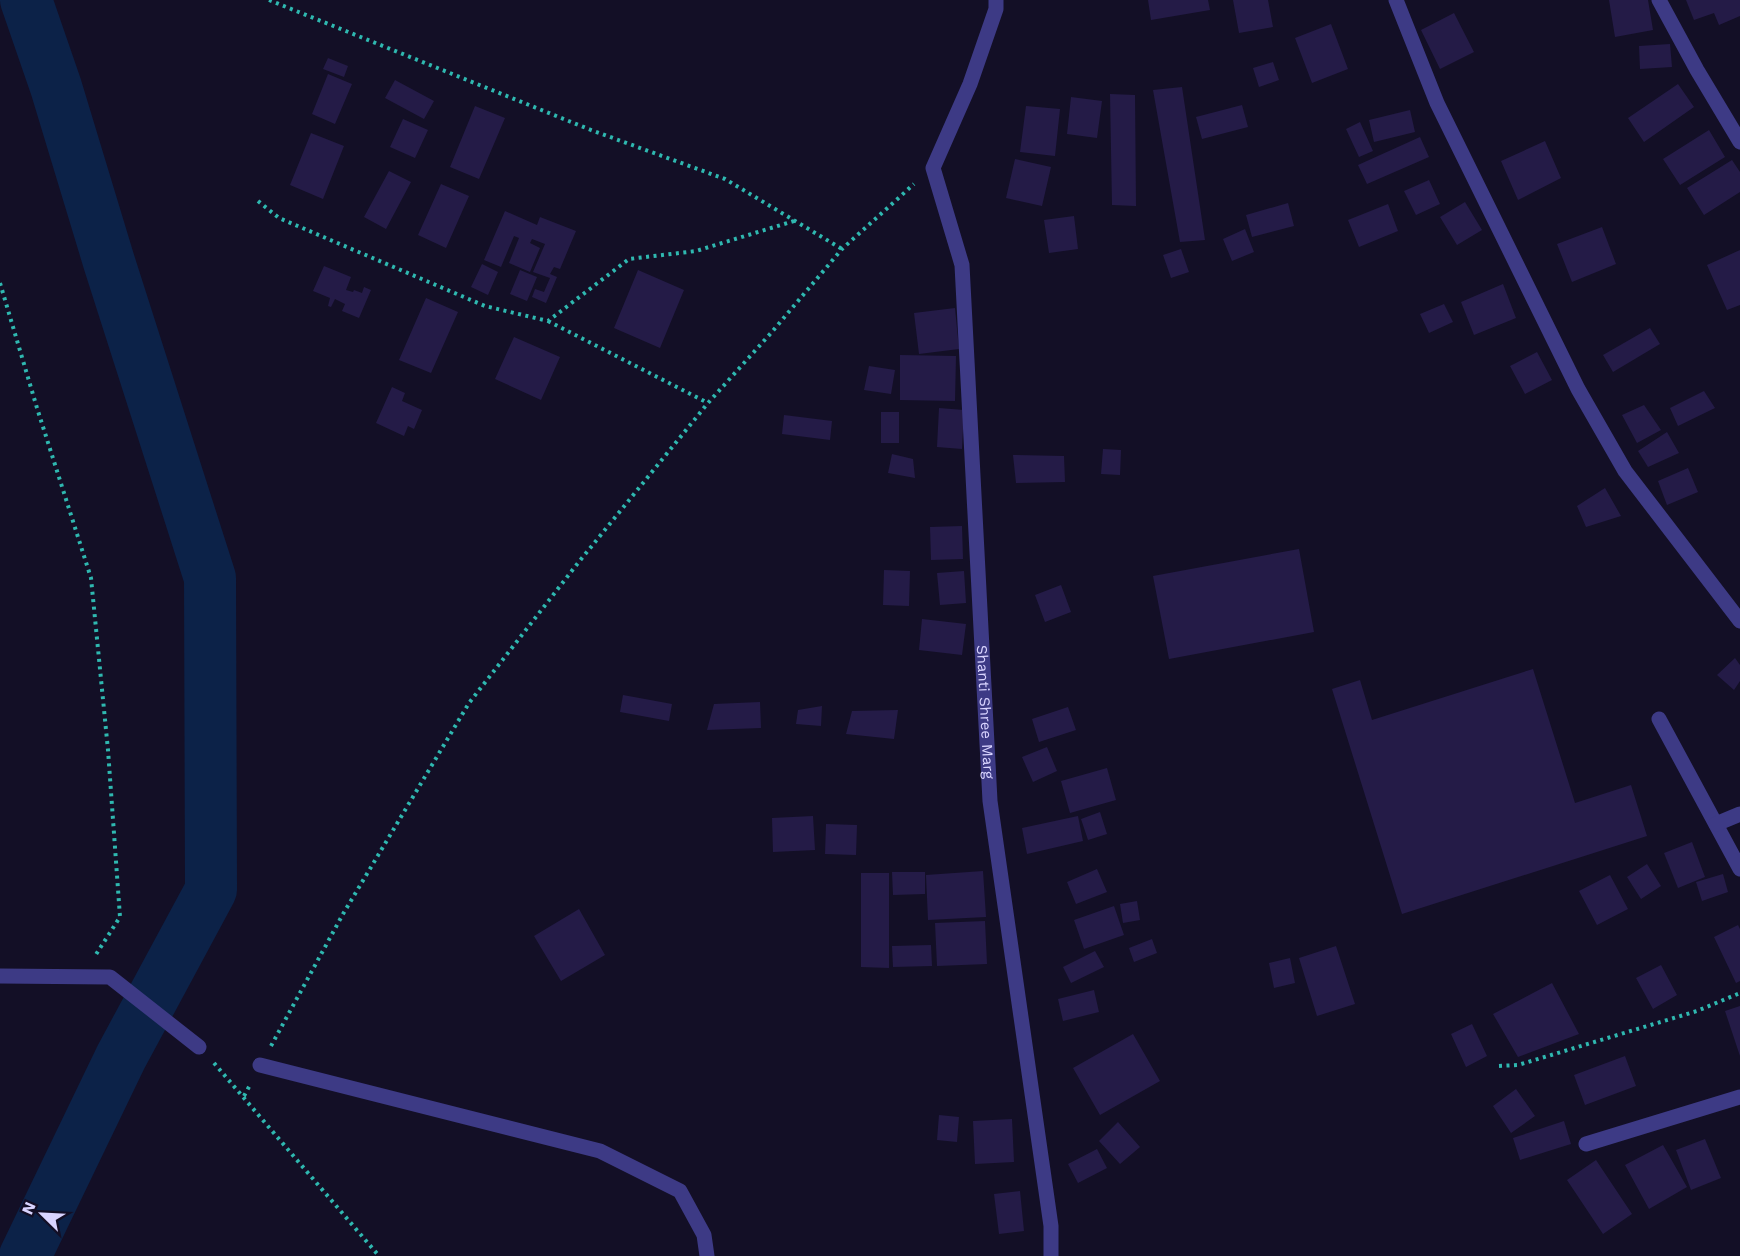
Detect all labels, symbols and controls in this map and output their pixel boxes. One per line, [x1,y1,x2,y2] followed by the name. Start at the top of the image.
[973,644,998,780] street label: Shanti Shree Marg
[12,1184,72,1244] north arrow
[18,1199,40,1217] text: N

